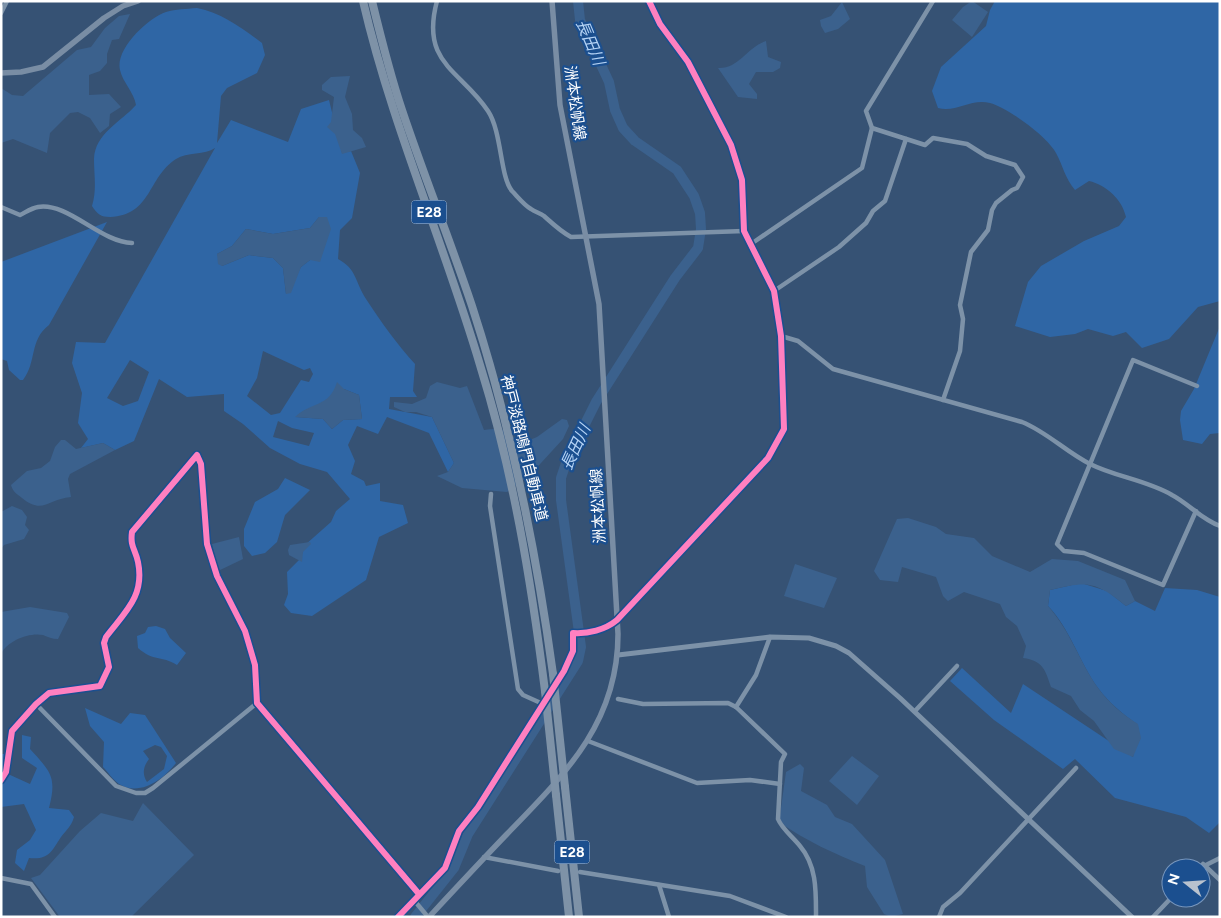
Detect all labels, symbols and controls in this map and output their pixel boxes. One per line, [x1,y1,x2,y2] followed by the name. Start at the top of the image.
[572,16,609,70] water label: 長田川
[561,65,589,141] street label: 洲本松帆線
[412,200,446,223] road number: E28
[497,373,551,523] street label: 神戸淡路鳴門自動車道
[557,420,595,473] water label: 長田川
[587,468,609,544] street label: 洲本松帆線
[554,840,590,864] road number: E28
[1161,858,1211,908] north arrow
[1164,872,1184,887] text: N

